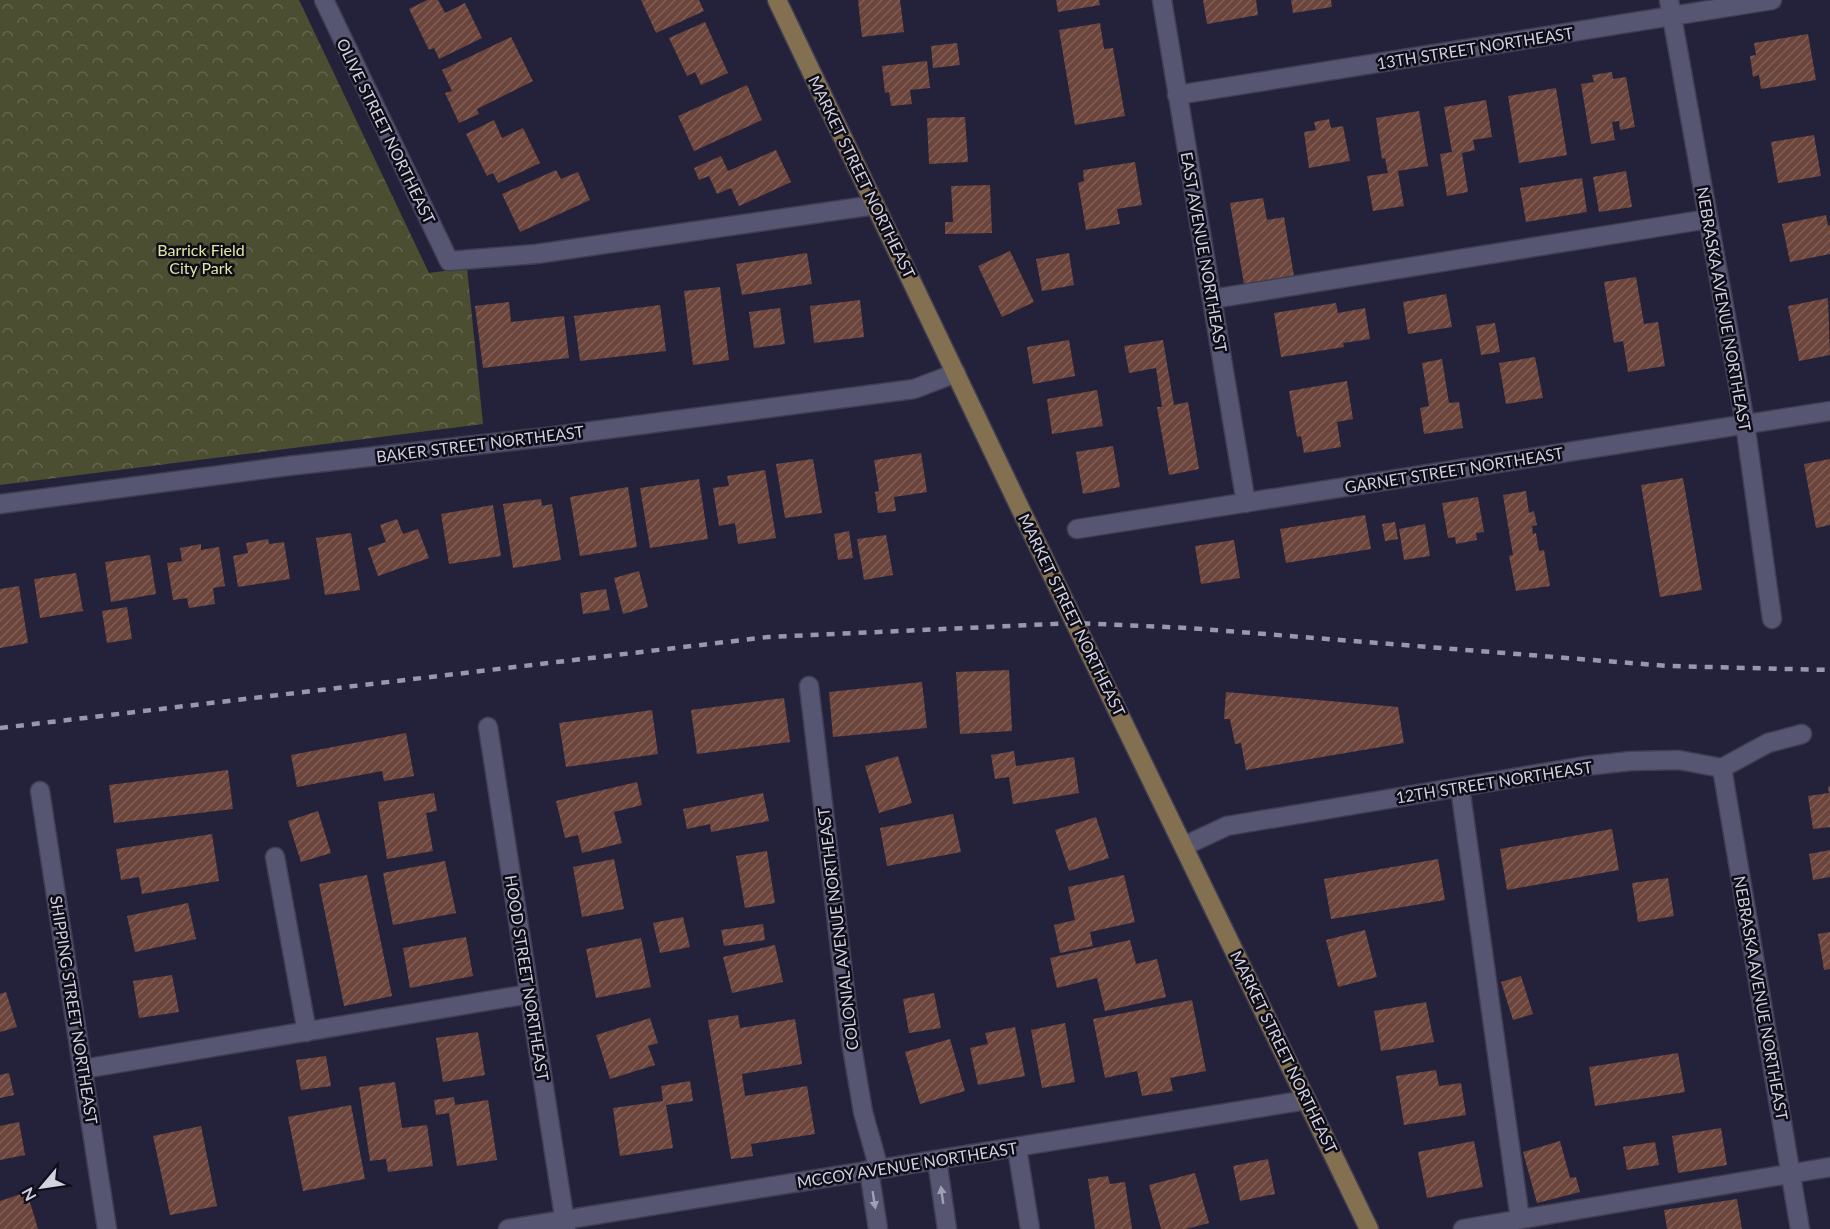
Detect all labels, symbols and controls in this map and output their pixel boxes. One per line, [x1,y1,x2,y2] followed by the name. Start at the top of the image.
[1375,23,1575,72] street label: 13TH STREET NORTHEAST
[333,35,440,227] street label: OLIVE STREET NORTHEAST
[805,72,920,282] street label: MARKET STREET NORTHEAST
[1177,150,1232,354] street label: EAST AVENUE NORTHEAST
[1694,185,1755,433] street label: NEBRASKA AVENUE NORTHEAST
[157,240,245,277] park label: Barrick Field City Park
[375,421,585,466] street label: BAKER STREET NORTHEAST
[1343,443,1565,496] street label: GARNET STREET NORTHEAST
[1015,510,1130,720] street label: MARKET STREET NORTHEAST
[1394,757,1594,806] street label: 12TH STREET NORTHEAST
[813,806,862,1052] street label: COLONIAL AVENUE NORTHEAST
[502,874,553,1083] street label: HOOD STREET NORTHEAST
[1731,874,1792,1122] street label: NEBRASKA AVENUE NORTHEAST
[47,894,102,1126] street label: SHIPPING STREET NORTHEAST
[1227,947,1342,1157] street label: MARKET STREET NORTHEAST
[795,1138,1019,1191] street label: MCCOY AVENUE NORTHEAST
[12,1157,72,1217] north arrow
[17,1185,40,1205] text: N
[938,1185,947,1204] one-way arrow
[869,1190,878,1209] one-way arrow

